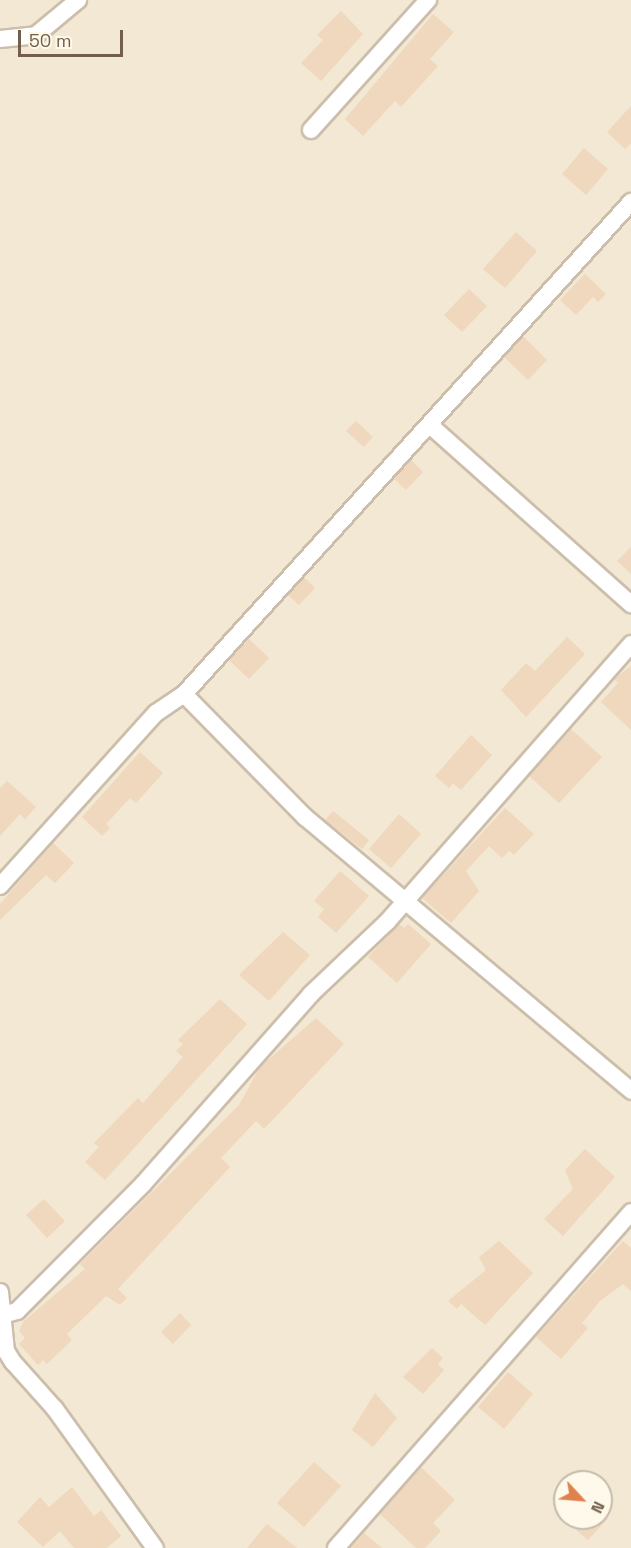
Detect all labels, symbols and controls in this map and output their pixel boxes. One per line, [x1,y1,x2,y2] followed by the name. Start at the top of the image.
[21,18,126,56] scale bar
[29,29,71,52] text: 50 m
[553,1470,613,1530] north arrow
[586,1498,610,1517] text: N

